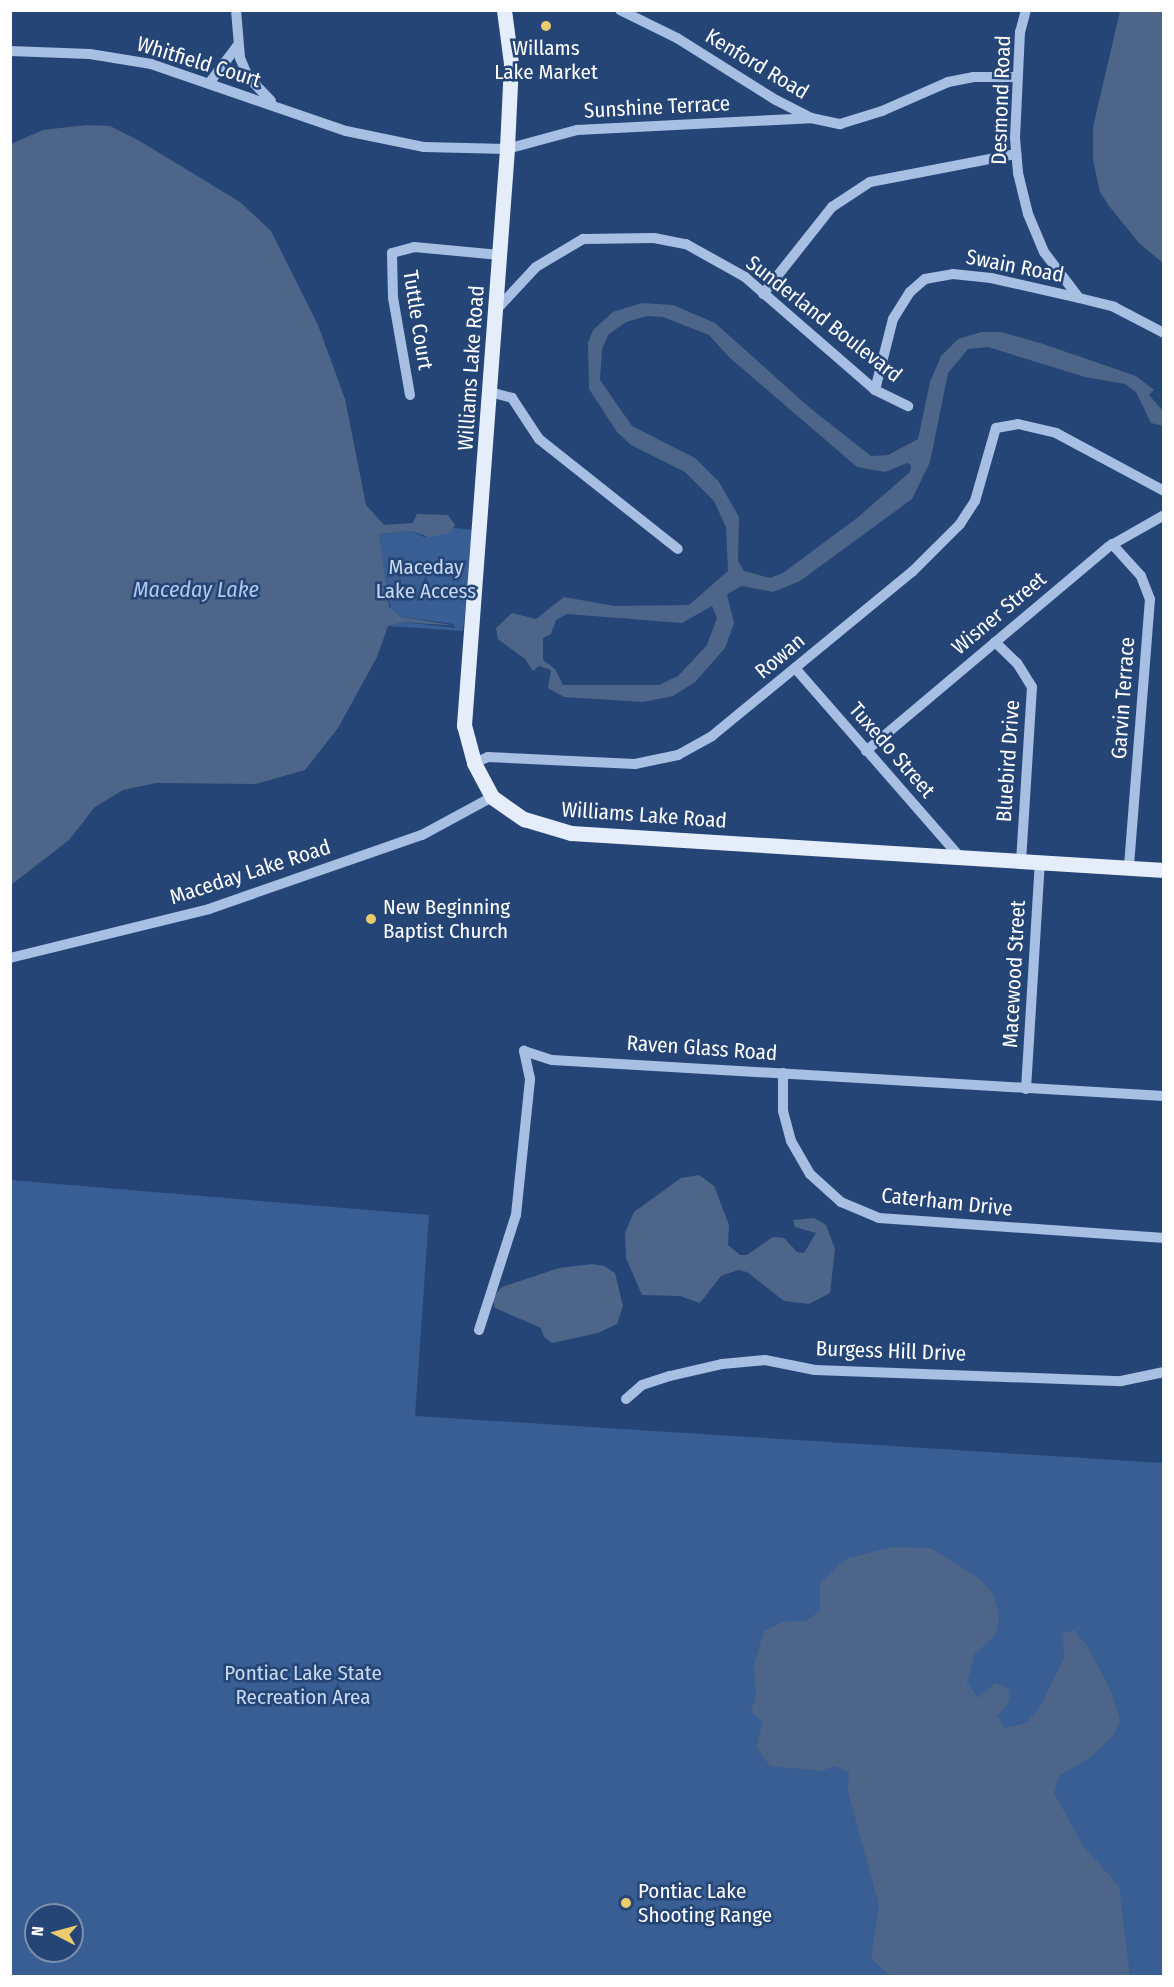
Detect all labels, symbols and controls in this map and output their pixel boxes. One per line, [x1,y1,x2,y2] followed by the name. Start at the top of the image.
[539,19,553,33] marker: Willams Lake Market
[701,23,813,105] street label: Kenford Road
[134,31,264,93] street label: Whitfield Court
[494,35,598,85] place label: Willams Lake Market
[986,35,1016,165] street label: Desmond Road
[583,91,731,123] street label: Sunshine Terrace
[964,244,1066,288] street label: Swain Road
[741,250,907,388] street label: Sunderland Boulevard
[398,268,438,372] street label: Tuttle Court
[453,285,489,451] street label: Williams Lake Road
[376,554,476,604] park label: Maceday Lake Access
[947,566,1051,660] street label: Wisner Street
[133,577,259,603] water label: Maceday Lake
[750,628,810,684] street label: Rowan
[1106,636,1140,760] street label: Garvin Terrace
[844,697,940,803] street label: Tuxedo Street
[991,699,1025,823] street label: Bluebird Drive
[561,797,727,833] street label: Williams Lake Road
[166,834,334,910] street label: Maceday Lake Road
[383,894,510,944] place label: New Beginning Baptist Church
[998,900,1030,1048] street label: Macewood Street
[364,912,378,926] marker: New Beginning Baptist Church
[626,1030,778,1066] street label: Raven Glass Road
[880,1183,1014,1221] street label: Caterham Drive
[815,1336,967,1366] street label: Burgess Hill Drive
[224,1660,382,1710] park label: Pontiac Lake State Recreation Area
[638,1878,772,1928] place label: Pontiac Lake Shooting Range
[619,1896,633,1910] marker: Pontiac Lake Shooting Range
[24,1903,84,1963] north arrow
[28,1926,48,1937] text: N

